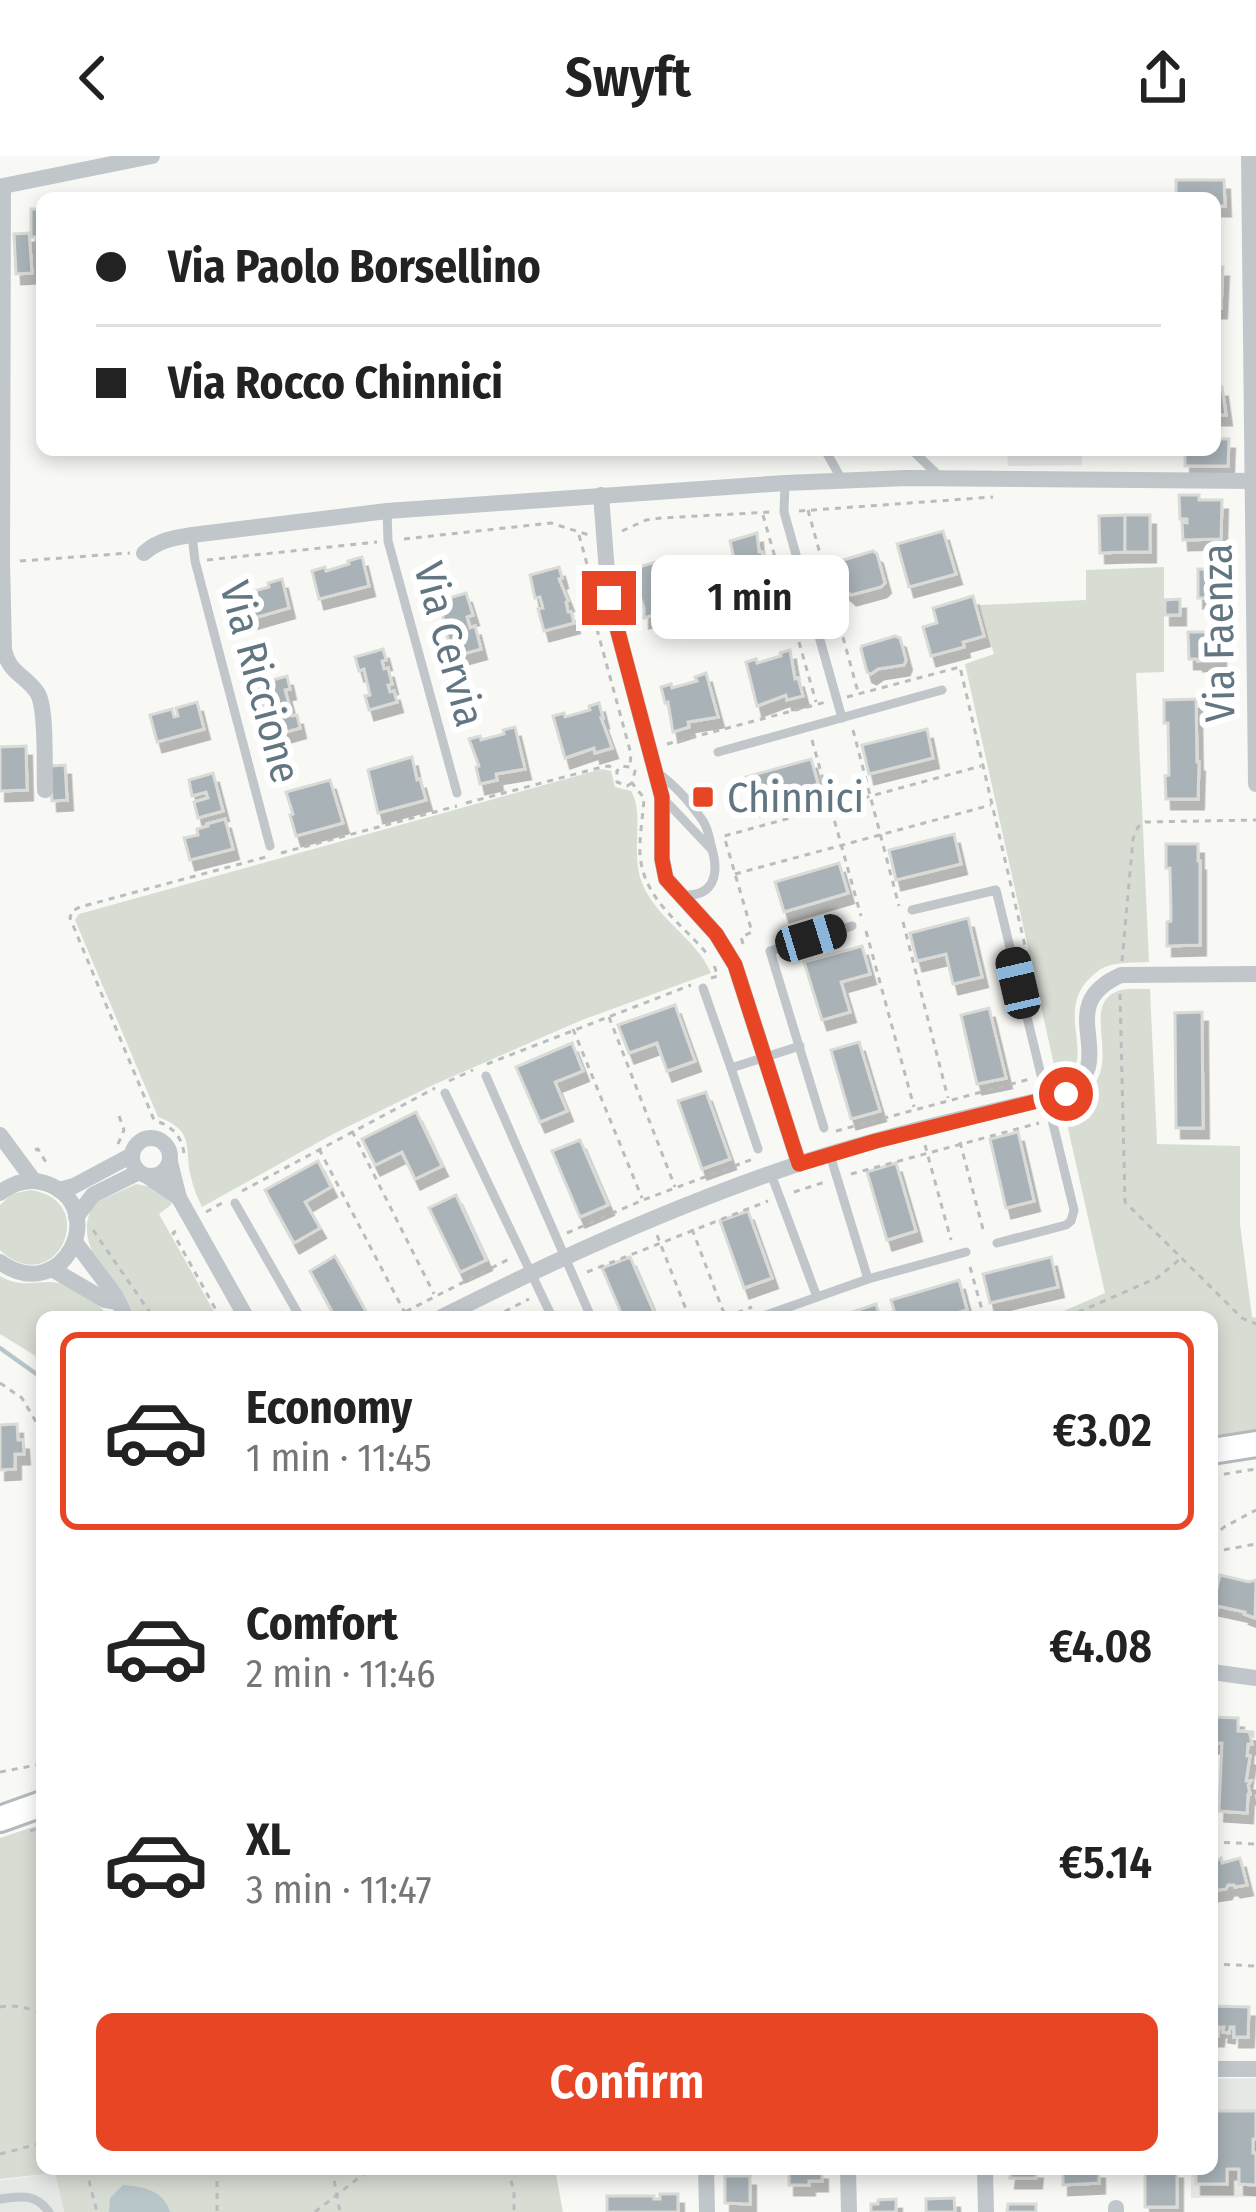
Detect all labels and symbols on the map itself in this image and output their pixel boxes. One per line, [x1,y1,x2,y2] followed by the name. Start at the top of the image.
[1192,543,1246,723] street label: Via Faenza
[651,556,849,640] callout: 1 min
[403,557,495,732] street label: Via Cervia
[582,571,636,625] route end
[209,576,311,789] street label: Via Riccione
[727,773,864,823] place label: Chinnici
[690,784,716,810] marker: Chinnici
[771,910,851,966] car
[992,944,1044,1022] car
[1039,1067,1093,1121] route start

